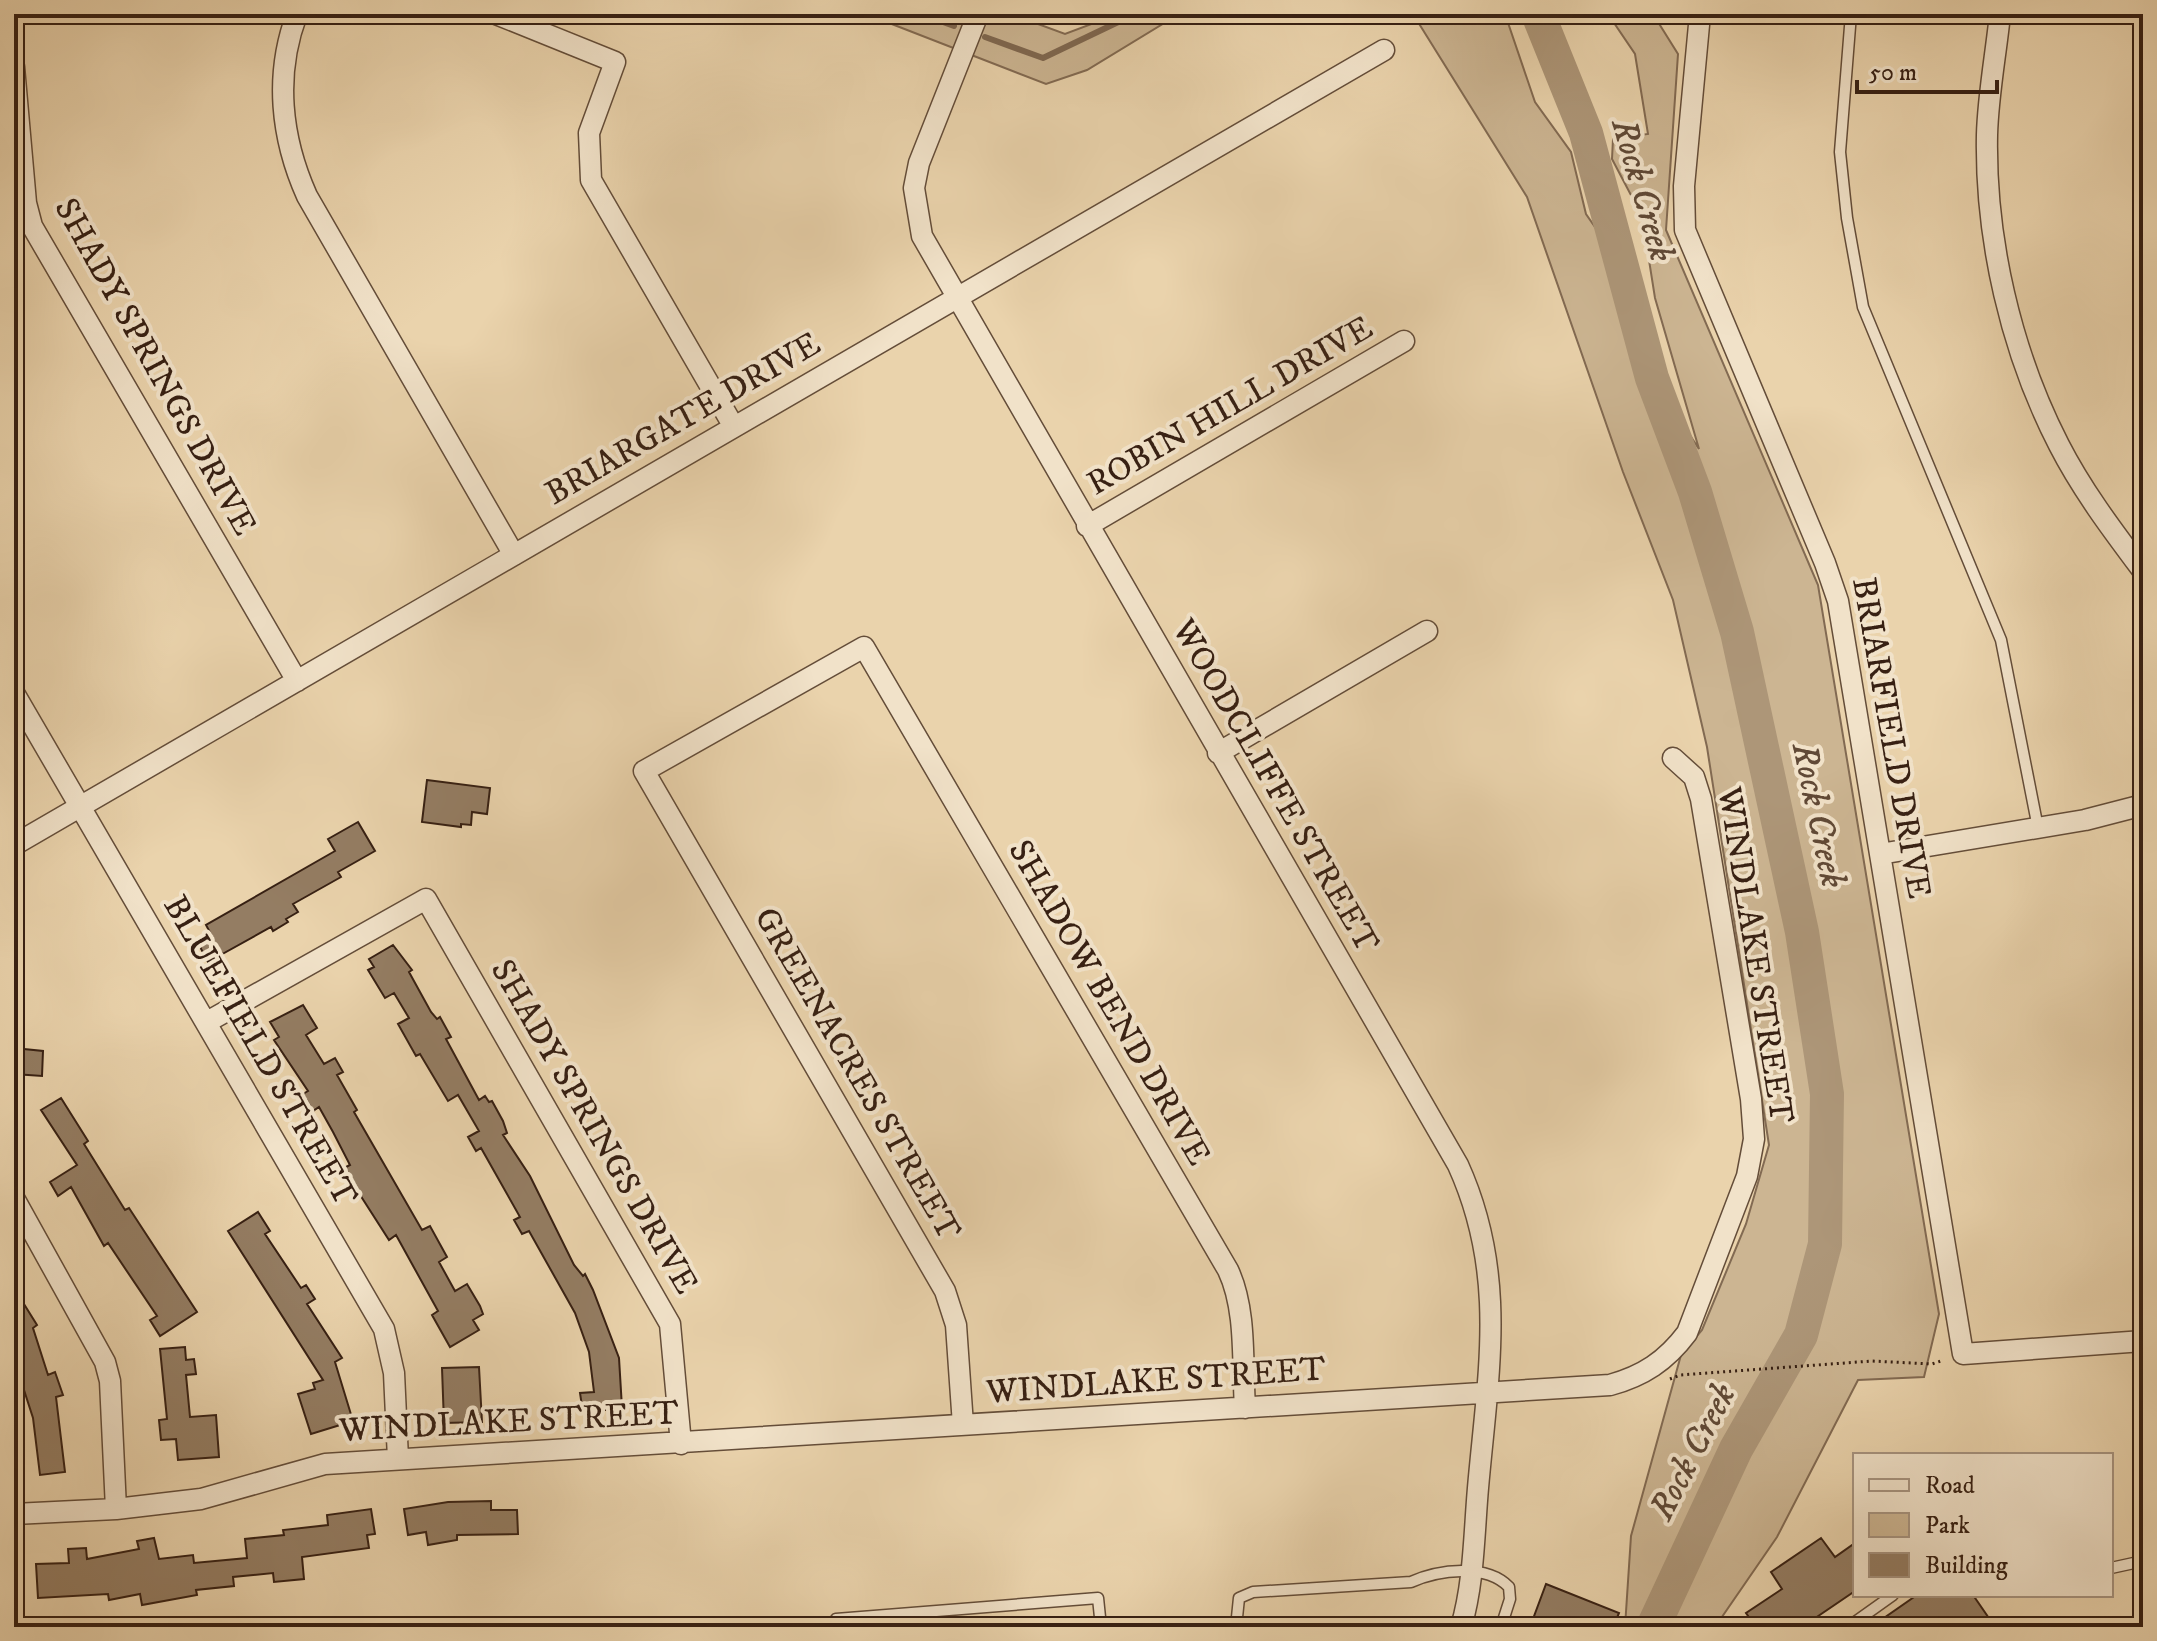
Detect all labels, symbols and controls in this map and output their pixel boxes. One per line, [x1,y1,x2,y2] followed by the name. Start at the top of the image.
[1857,44,1997,94] scale bar
[1869,58,1917,88] text: 50 m
[1600,112,1684,267] water label: Rock Creek
[45,191,265,543] street label: SHADY SPRINGS DRIVE
[1080,307,1380,505] street label: ROBIN HILL DRIVE
[538,323,828,515] street label: BRIARGATE DRIVE
[1842,574,1940,902] street label: BRIARFIELD DRIVE
[1162,611,1388,960] street label: WOODCLIFFE STREET
[1780,737,1855,892] water label: Rock Creek
[1708,783,1802,1126] street label: WINDLAKE STREET
[999,833,1219,1173] street label: SHADOW BEND DRIVE
[154,888,366,1214] street label: BLUEFIELD STREET
[744,900,970,1248] street label: GREENACRES STREET
[481,952,707,1302] street label: SHADY SPRINGS DRIVE
[984,1348,1327,1414] street label: WINDLAKE STREET
[1639,1376,1746,1529] water label: Rock Creek
[337,1392,680,1452] street label: WINDLAKE STREET
[1853,1453,2113,1597] legend
[1925,1471,1975,1501] text: Road
[1925,1511,1970,1541] text: Park
[1925,1551,2008,1581] text: Building

